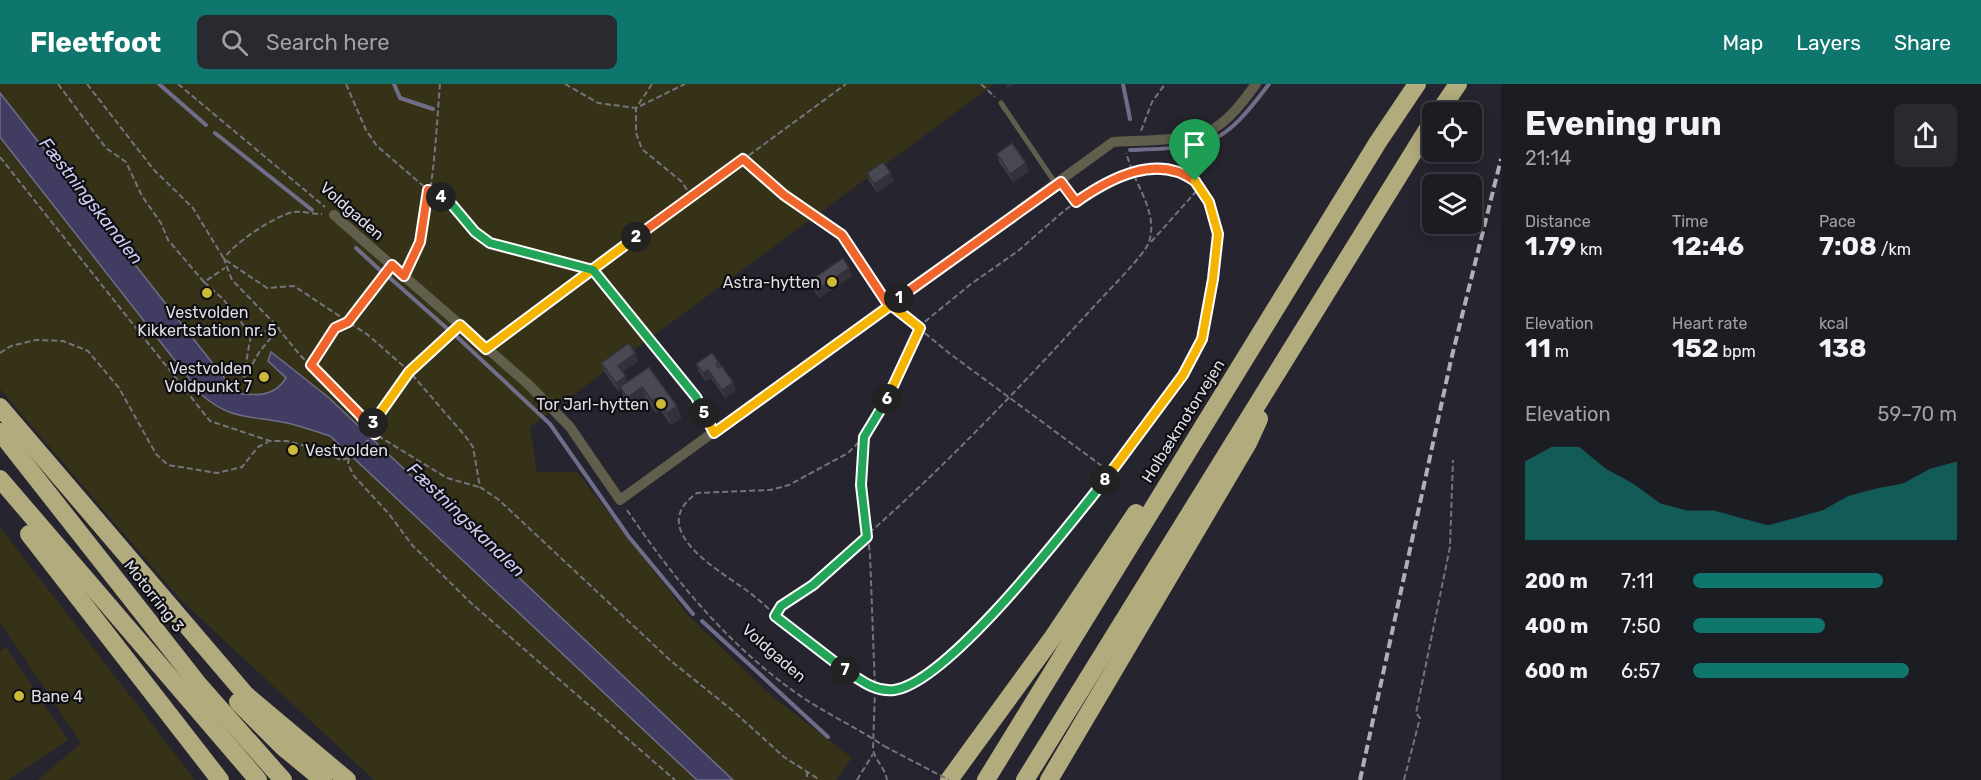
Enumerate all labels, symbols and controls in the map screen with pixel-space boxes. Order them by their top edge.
search box [197,15,617,69]
text: Fleetfoot [30,26,161,59]
icon: search [218,26,251,59]
text: Search here [266,29,389,56]
text: Map [1722,30,1763,55]
text: Layers [1796,30,1861,55]
text: Share [1894,30,1951,55]
map controls [1422,102,1482,234]
button: locate [1422,102,1482,162]
text: Evening run [1525,104,1722,143]
button: share [1894,104,1957,167]
pin [1169,119,1220,181]
icon: arrive [1178,128,1211,161]
water label: Fæstningskanalen [34,133,148,269]
text: 21:14 [1525,146,1571,170]
button: layers [1422,174,1482,234]
street label: Voldgaden [316,178,388,244]
pin: 4 [426,182,456,212]
text: 4 [436,187,446,206]
text: Distance [1525,212,1591,231]
text: Time [1672,212,1708,231]
text: Pace [1819,212,1856,231]
pin: 2 [621,222,651,252]
text: 2 [631,227,641,246]
text: 1.79 [1525,231,1576,262]
text: 12:46 [1672,231,1744,262]
text: 7:08 [1819,231,1877,262]
text: km [1576,240,1602,259]
text: /km [1877,240,1911,259]
place label: Astra-hytten [723,273,820,292]
marker: Astra-hytten [825,275,839,289]
pin: 1 [884,283,914,313]
marker: Vestvolden Kikkertstation nr. 5 [200,286,214,300]
text: 1 [895,288,903,307]
place label: Vestvolden Kikkertstation nr. 5 [137,303,277,340]
text: Elevation [1525,314,1594,333]
text: Heart rate [1672,314,1747,333]
text: kcal [1819,314,1848,333]
text: 11 [1525,333,1551,364]
text: 152 [1672,333,1719,364]
text: 138 [1819,333,1867,364]
text: m [1551,342,1569,361]
text: bpm [1719,342,1756,361]
street label: Holbækmotorvejen [1137,356,1229,486]
place label: Vestvolden Voldpunkt 7 [164,359,252,396]
marker: Vestvolden Voldpunkt 7 [257,370,271,384]
pin: 6 [872,384,902,414]
text: 6 [882,389,892,408]
place label: Tor Jarl-hytten [536,395,649,414]
marker: Tor Jarl-hytten [654,397,668,411]
pin: 5 [689,398,719,428]
text: Elevation [1525,402,1611,426]
text: 59–70 m [1878,402,1957,426]
text: 5 [699,403,709,422]
pin: 3 [358,408,388,438]
text: 3 [368,413,378,432]
place label: Vestvolden [305,441,388,460]
marker: Vestvolden [286,443,300,457]
water label: Fæstningskanalen [402,458,530,582]
pin: 8 [1090,465,1120,495]
text: 8 [1100,470,1110,489]
street label: Motorring 3 [120,556,188,636]
text: 200 m [1525,569,1588,593]
text: 7:11 [1621,569,1654,593]
text: 400 m [1525,614,1588,638]
text: 7:50 [1621,614,1661,638]
street label: Voldgaden [738,620,810,686]
pin: 7 [830,655,860,685]
text: 600 m [1525,659,1588,683]
text: 6:57 [1621,659,1660,683]
text: 7 [840,660,850,679]
place label: Bane 4 [31,687,83,706]
marker: Bane 4 [12,689,26,703]

